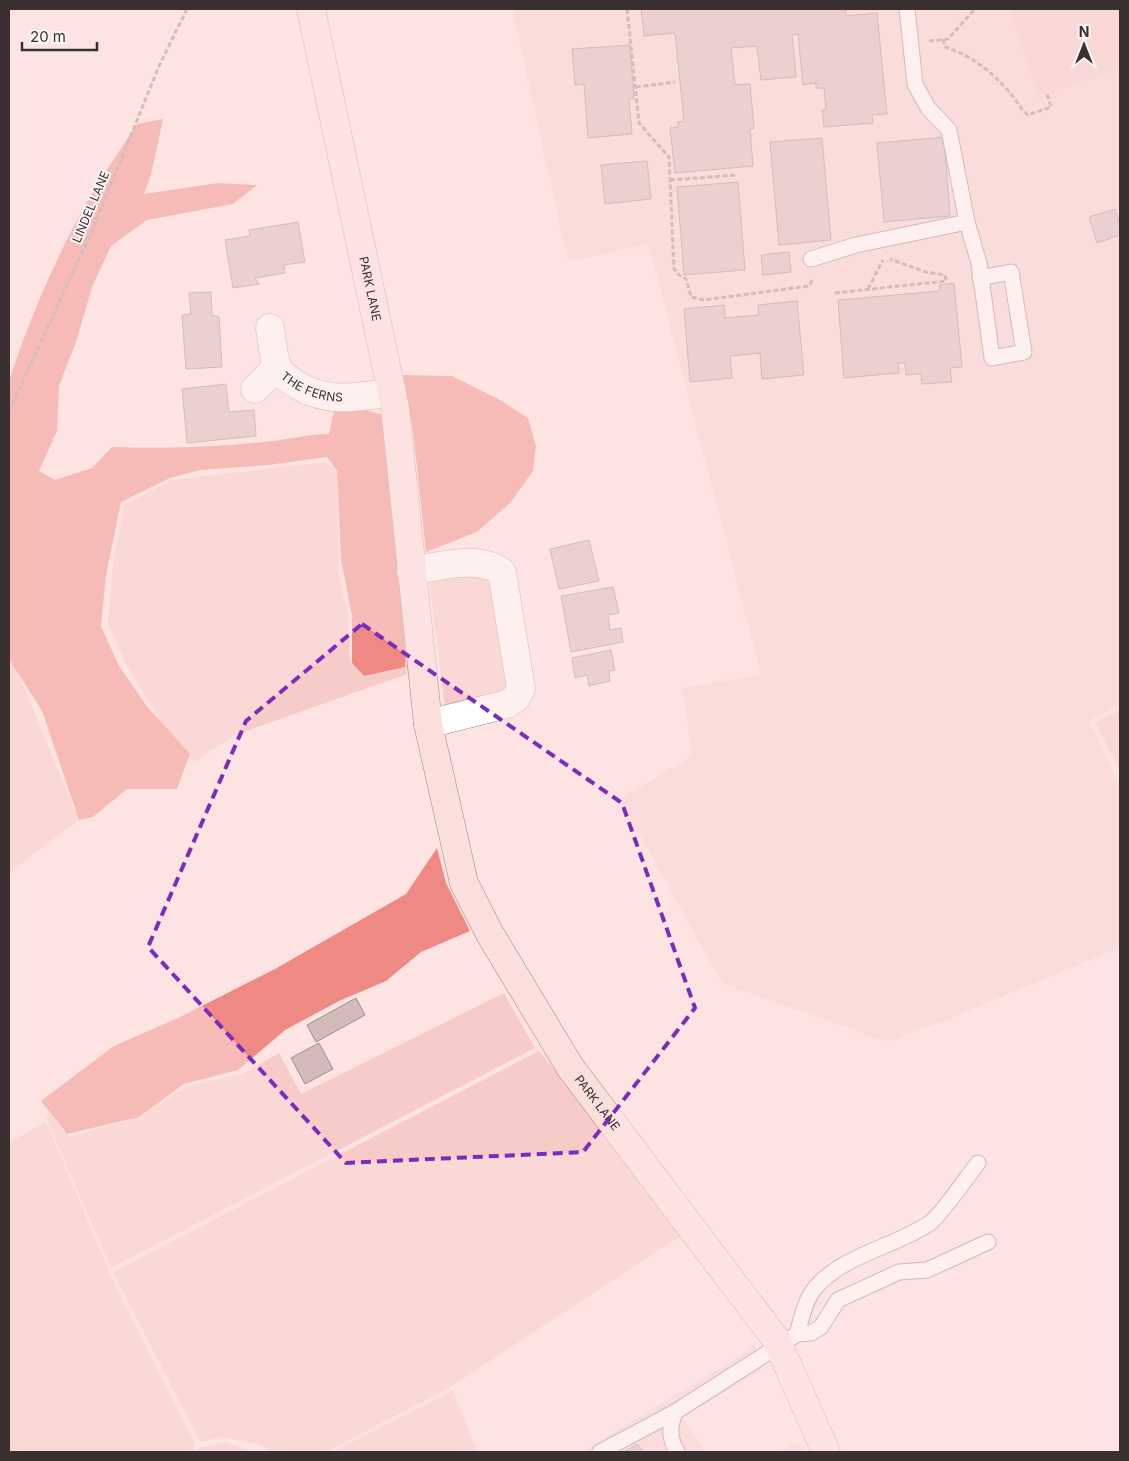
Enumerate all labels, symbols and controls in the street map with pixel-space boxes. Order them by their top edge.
scale bar [22,20,98,52]
north arrow [1059,20,1109,70]
text: N [1079,23,1089,40]
text: 20 m [30,27,66,46]
street label: LINDEL LANE [69,169,112,245]
street label: PARK LANE [356,255,385,322]
street label: THE FERNS [278,368,344,405]
street label: PARK LANE [572,1072,623,1133]

